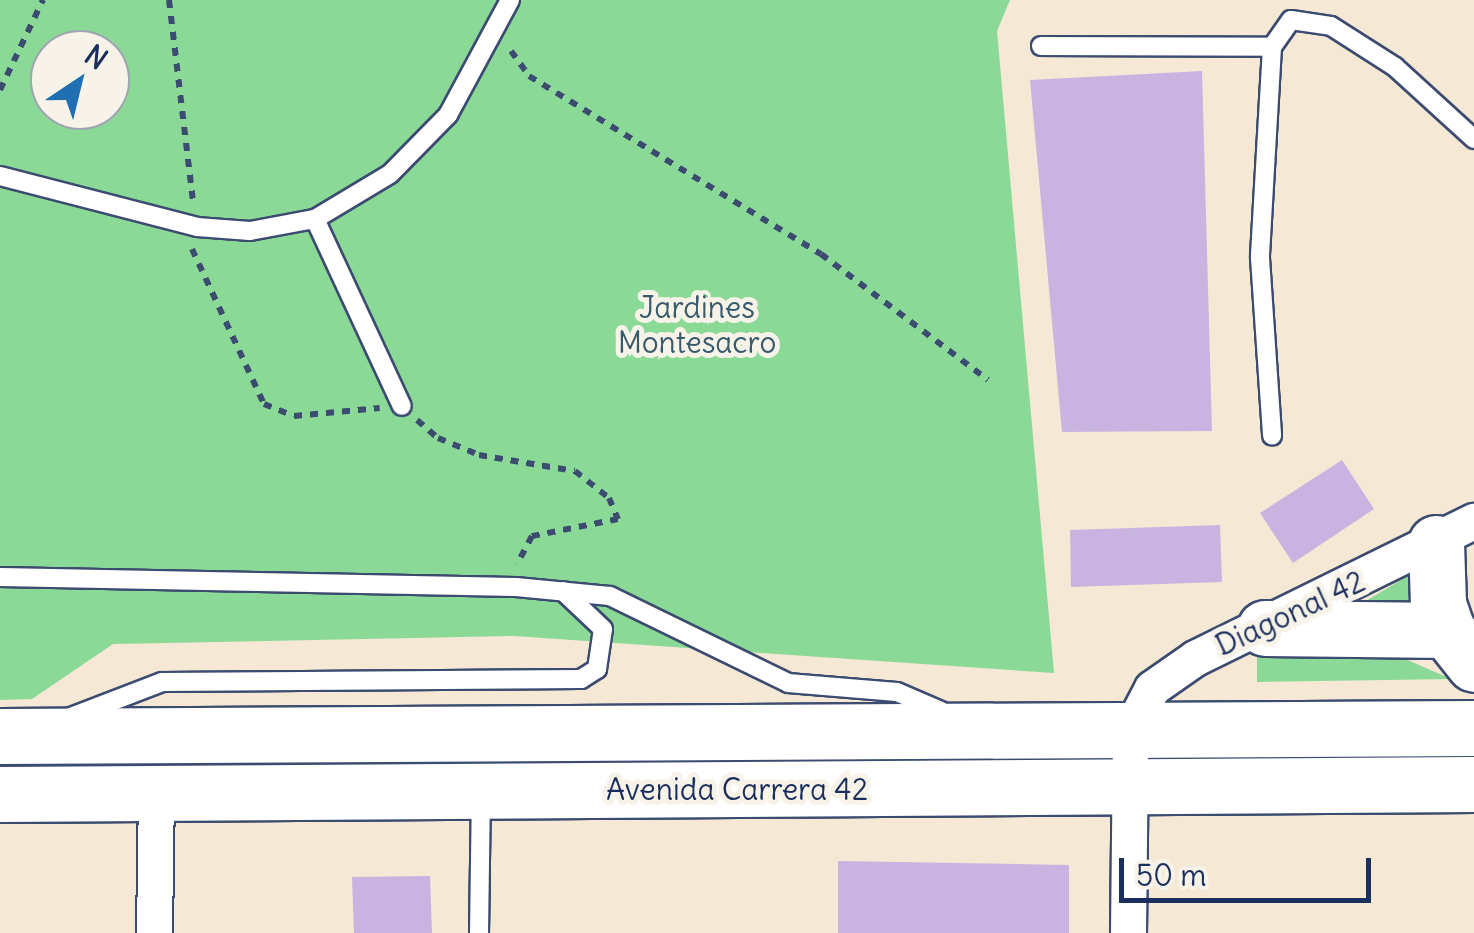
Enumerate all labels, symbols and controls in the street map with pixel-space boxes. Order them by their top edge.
north arrow [30,30,130,130]
text: N [78,37,114,77]
park label: Jardines Montesacro [618,289,776,360]
street label: Diagonal 42 [1210,563,1370,663]
street label: Avenida Carrera 42 [606,771,868,807]
scale bar [1124,838,1376,900]
text: 50 m [1136,856,1206,894]

